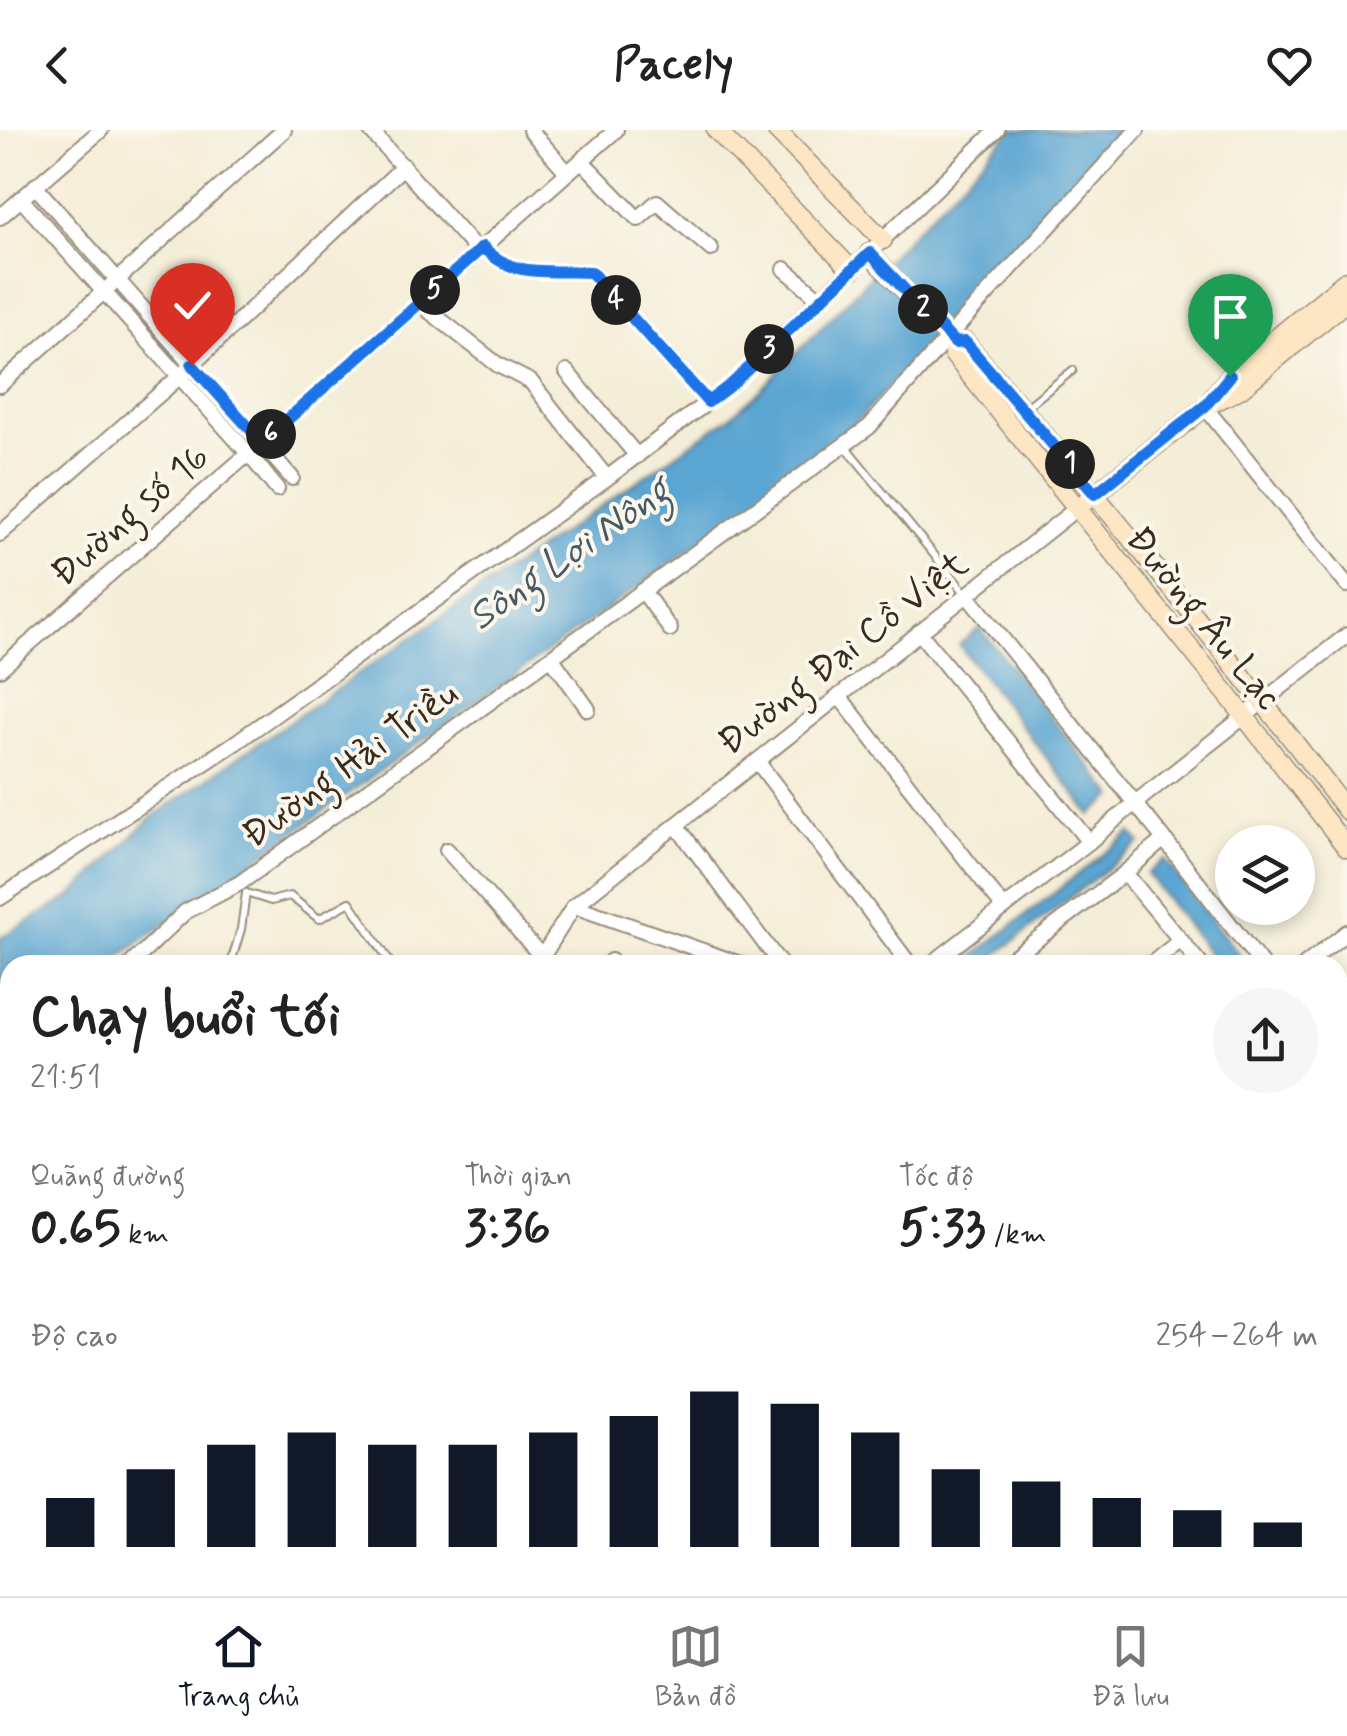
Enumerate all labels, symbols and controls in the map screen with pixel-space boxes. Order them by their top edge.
text: Pacely [614,36,733,95]
icon: back [30,38,85,93]
icon: heart [1262,38,1317,93]
pin [150,263,235,366]
pin: 5 [410,265,460,315]
text: 5 [427,271,443,308]
pin [1188,274,1273,377]
pin: 4 [591,275,641,325]
icon: check [165,278,220,333]
text: 4 [608,281,624,318]
pin: 2 [898,284,948,334]
icon: arrive [1203,289,1258,344]
text: 2 [916,290,930,327]
pin: 3 [744,324,794,374]
text: 3 [763,330,775,367]
pin: 6 [246,409,296,459]
text: 6 [264,415,278,452]
street label: Đường số 16 [41,433,223,601]
pin: 1 [1045,439,1095,489]
text: 1 [1064,445,1076,482]
water label: Sông Lợi Nông [458,463,687,647]
street label: Đường Âu Lạc [1111,517,1292,723]
street label: Đường Đại Cồ Việt [708,541,981,770]
street label: Đường Hải Triều [233,670,471,863]
map controls [1215,825,1315,925]
button: layers [1215,825,1315,925]
text: Chạy buổi tối [30,983,340,1055]
button: share [1213,988,1318,1093]
text: 21:51 [30,1057,101,1099]
text: Quãng đường [30,1159,185,1196]
text: Thời gian [464,1159,572,1196]
text: Tốc độ [899,1159,974,1196]
text: 0.65 [30,1196,121,1262]
text: 3:36 [464,1196,551,1262]
text: 5:33 [899,1196,986,1262]
text: km [121,1217,169,1254]
text: /km [986,1217,1046,1254]
text: Độ cao [30,1315,118,1357]
text: 254–264 m [1155,1315,1318,1357]
tab: Trang chủ [178,1619,299,1716]
tab: Bản đồ [655,1619,736,1716]
tab: Đã lưu [1092,1619,1169,1716]

